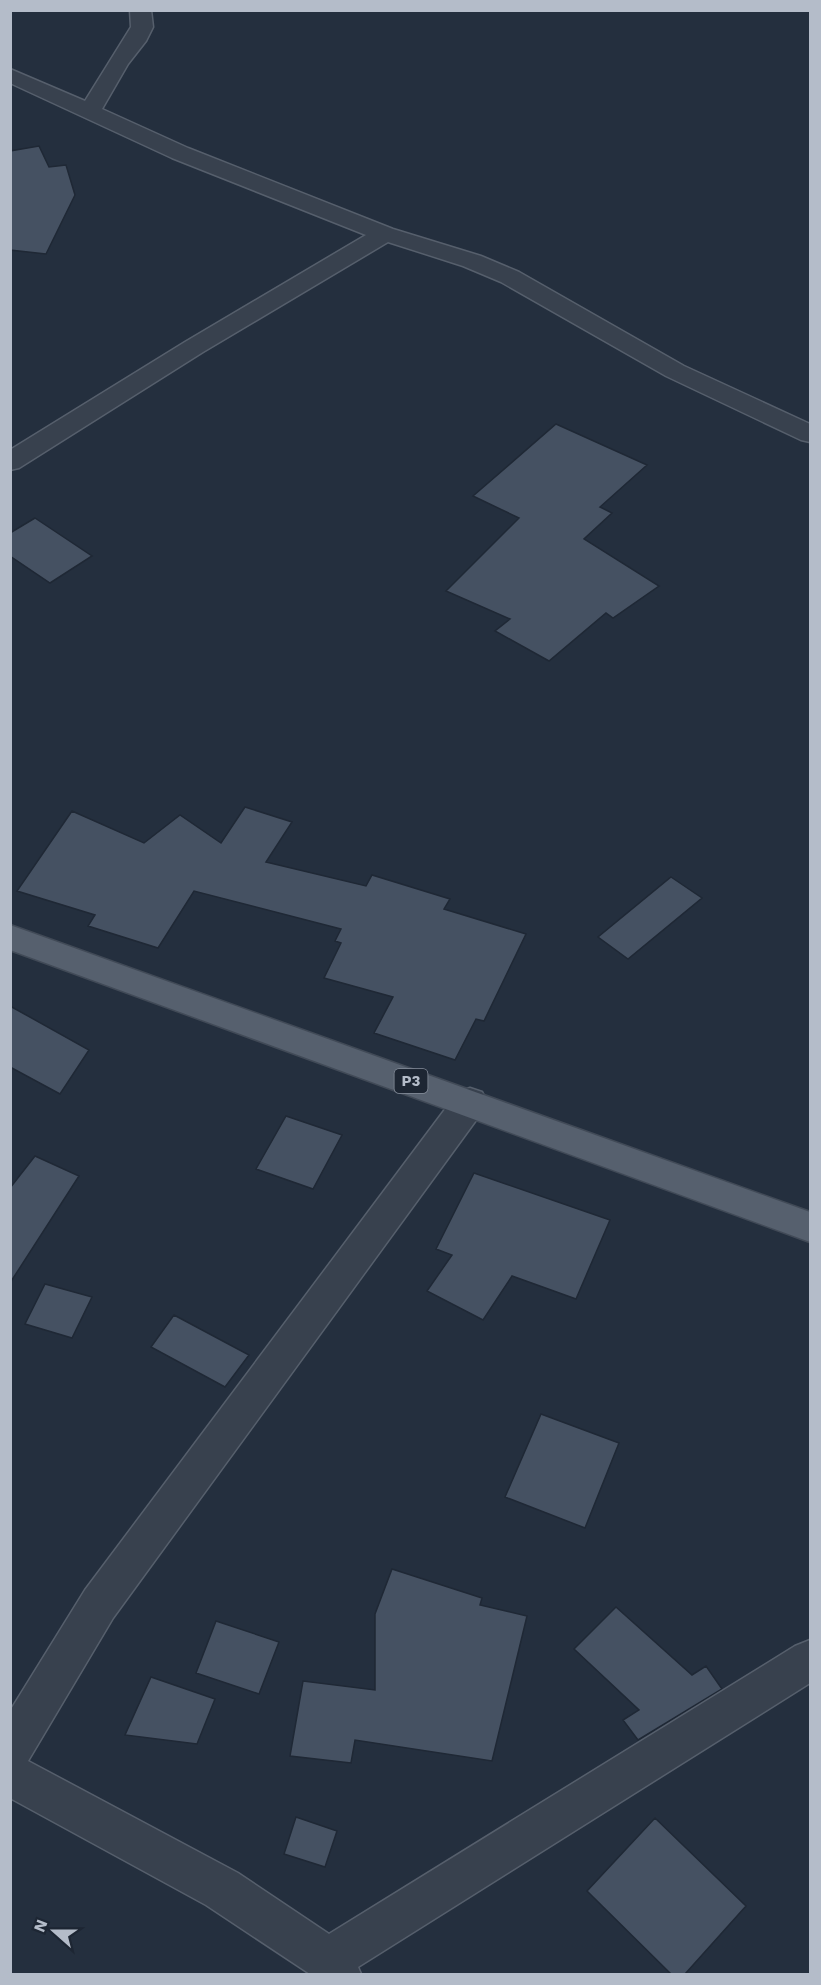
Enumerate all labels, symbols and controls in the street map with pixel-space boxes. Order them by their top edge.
road number: P3 [394,1069,428,1093]
north arrow [24,1901,84,1961]
text: N [29,1917,51,1935]

